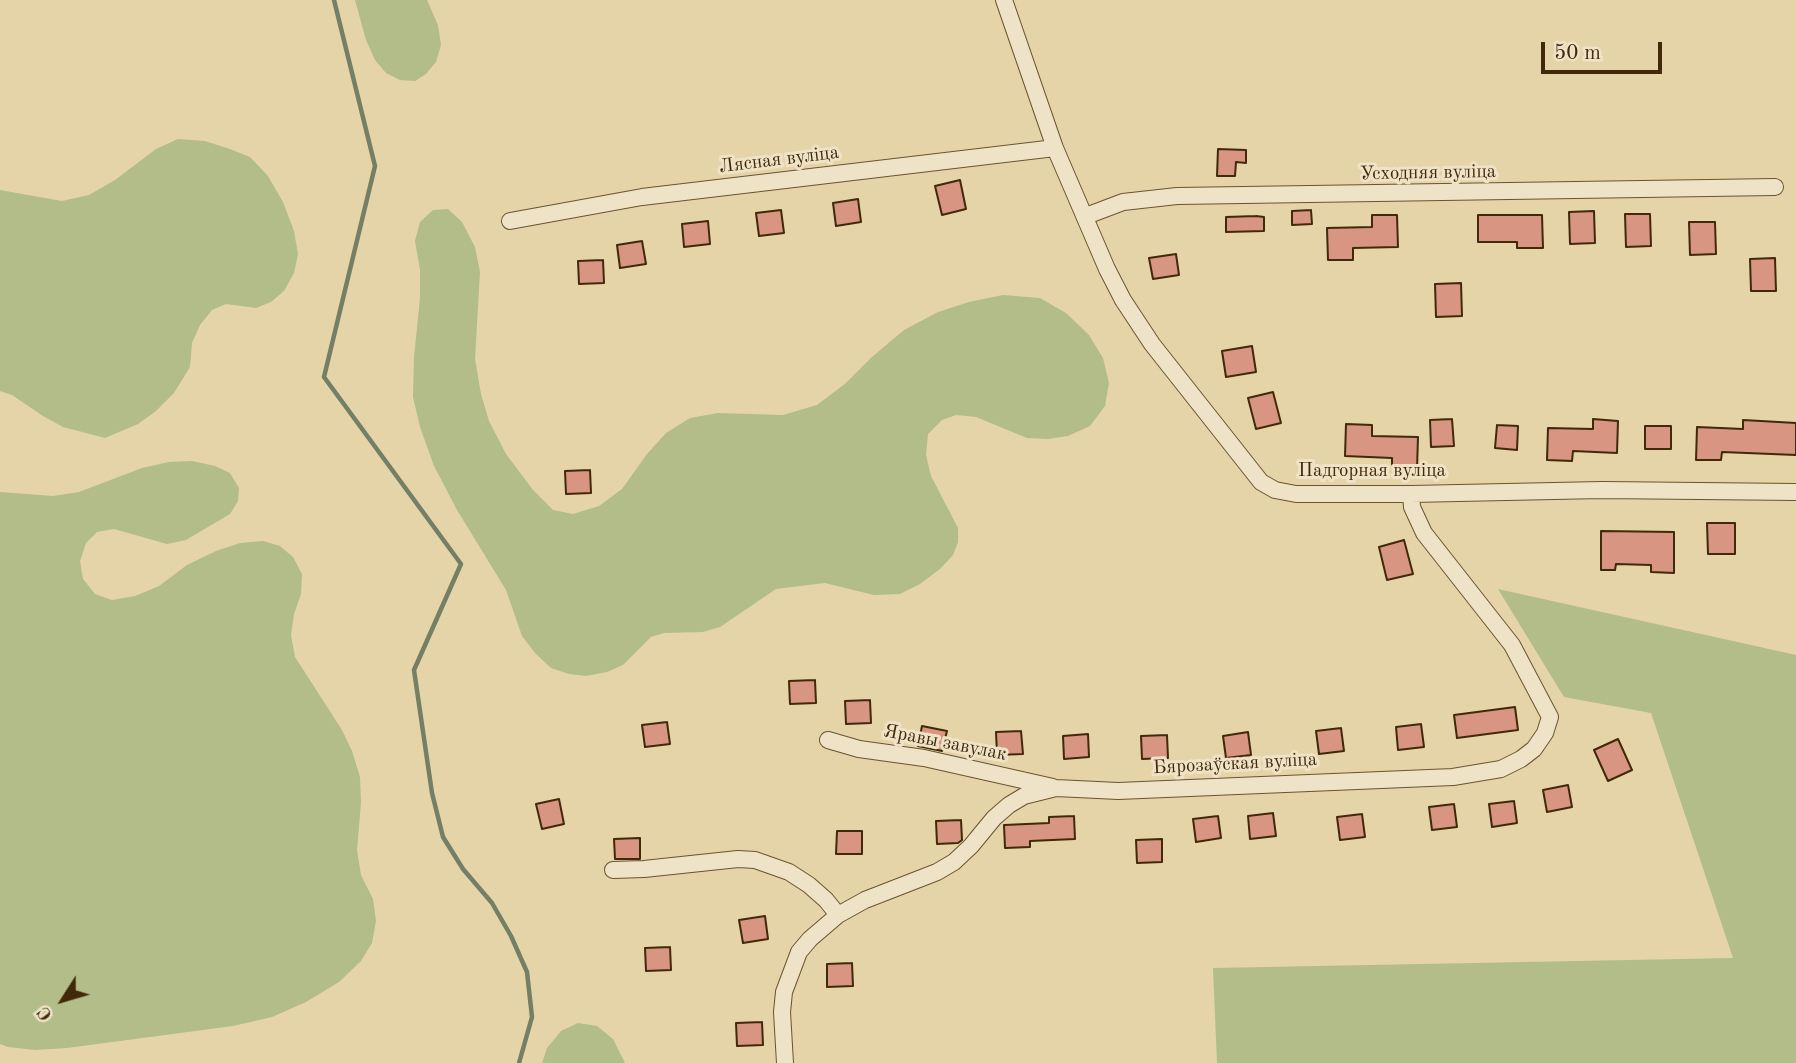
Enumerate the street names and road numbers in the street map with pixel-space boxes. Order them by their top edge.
street label: Лясная вуліца [718,141,840,179]
street label: Усходняя вуліца [1360,160,1496,186]
street label: Падгорная вуліца [1298,460,1446,482]
street label: Яравы завулак [882,720,1008,766]
street label: Бярозаўская вуліца [1152,748,1318,780]

